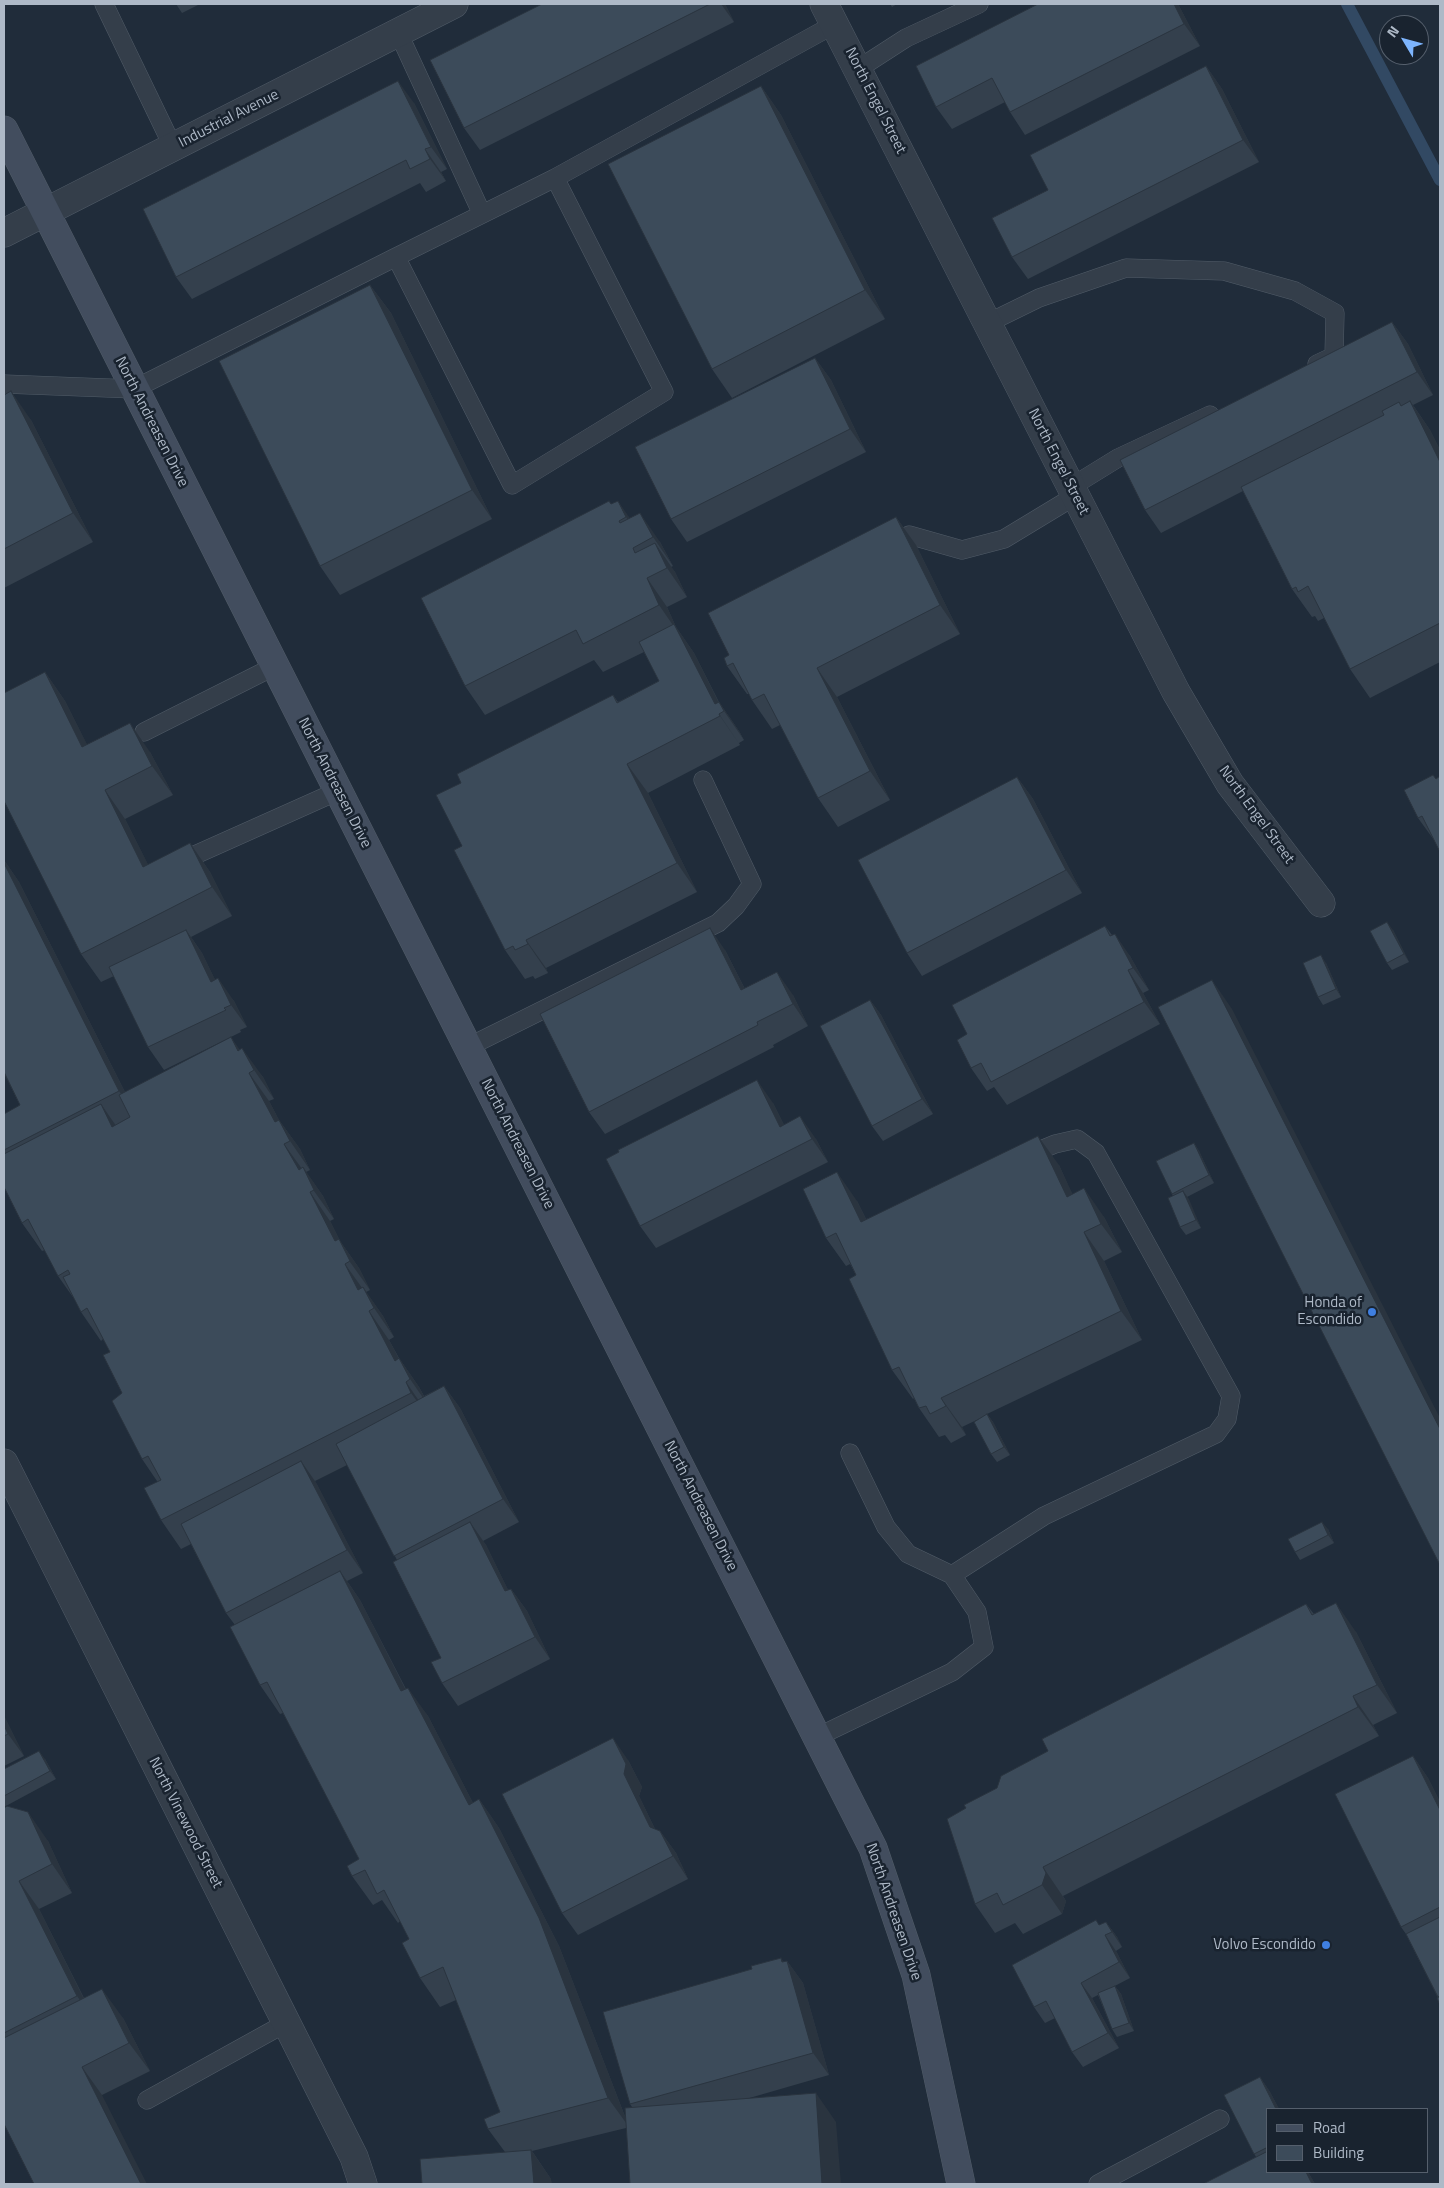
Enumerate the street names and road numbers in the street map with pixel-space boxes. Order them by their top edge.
street label: North Engel Street [840,45,910,157]
street label: Industrial Avenue [176,86,282,152]
street label: North Andreasen Drive [110,354,192,490]
street label: North Engel Street [1023,406,1093,518]
street label: North Andreasen Drive [293,715,375,851]
street label: North Engel Street [1214,762,1298,868]
street label: North Andreasen Drive [476,1076,558,1212]
street label: North Andreasen Drive [659,1438,741,1574]
street label: North Vinewood Street [144,1755,226,1891]
street label: North Andreasen Drive [861,1841,925,1983]

